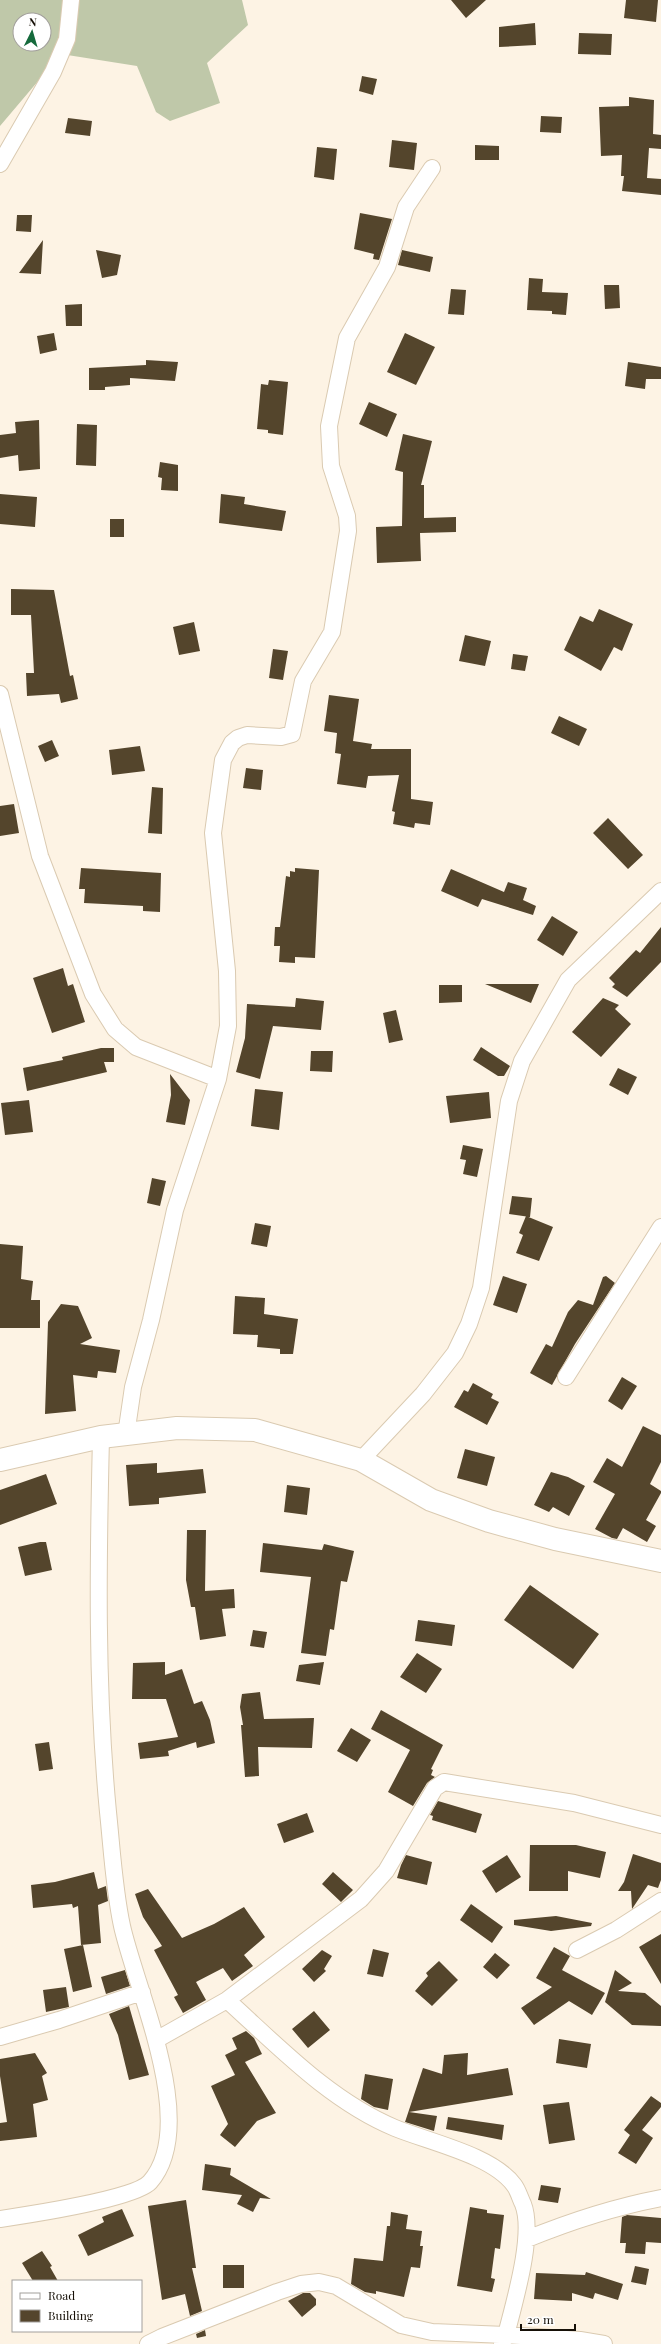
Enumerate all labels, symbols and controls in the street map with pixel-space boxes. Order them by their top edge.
north arrow [12,12,52,52]
text: N [28,14,38,29]
legend [12,2280,142,2332]
text: Road [48,2287,75,2303]
scale bar [521,2306,575,2332]
text: Building [48,2307,94,2323]
text: 20 m [527,2311,554,2327]

